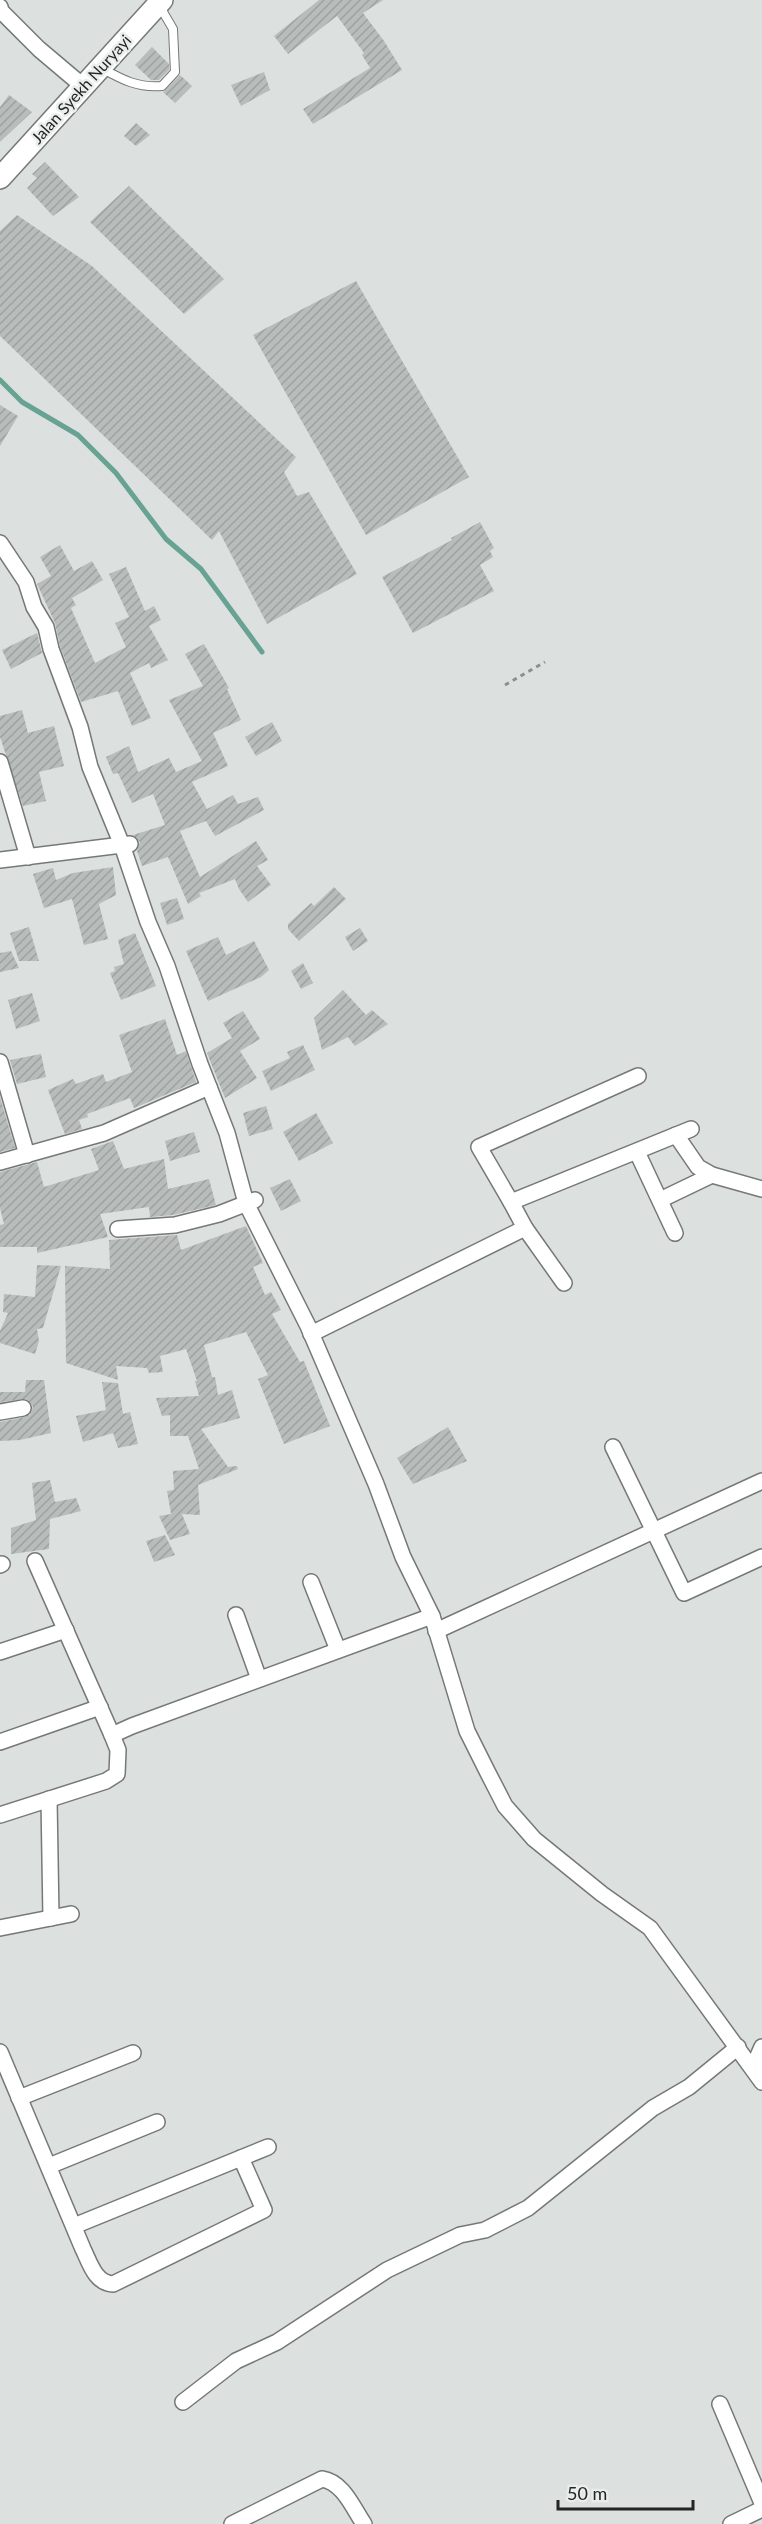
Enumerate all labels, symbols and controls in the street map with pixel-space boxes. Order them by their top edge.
street label: Jalan Syekh Nuryayi [27,30,134,147]
scale bar [558,2473,693,2511]
text: 50 m [567,2482,607,2504]

